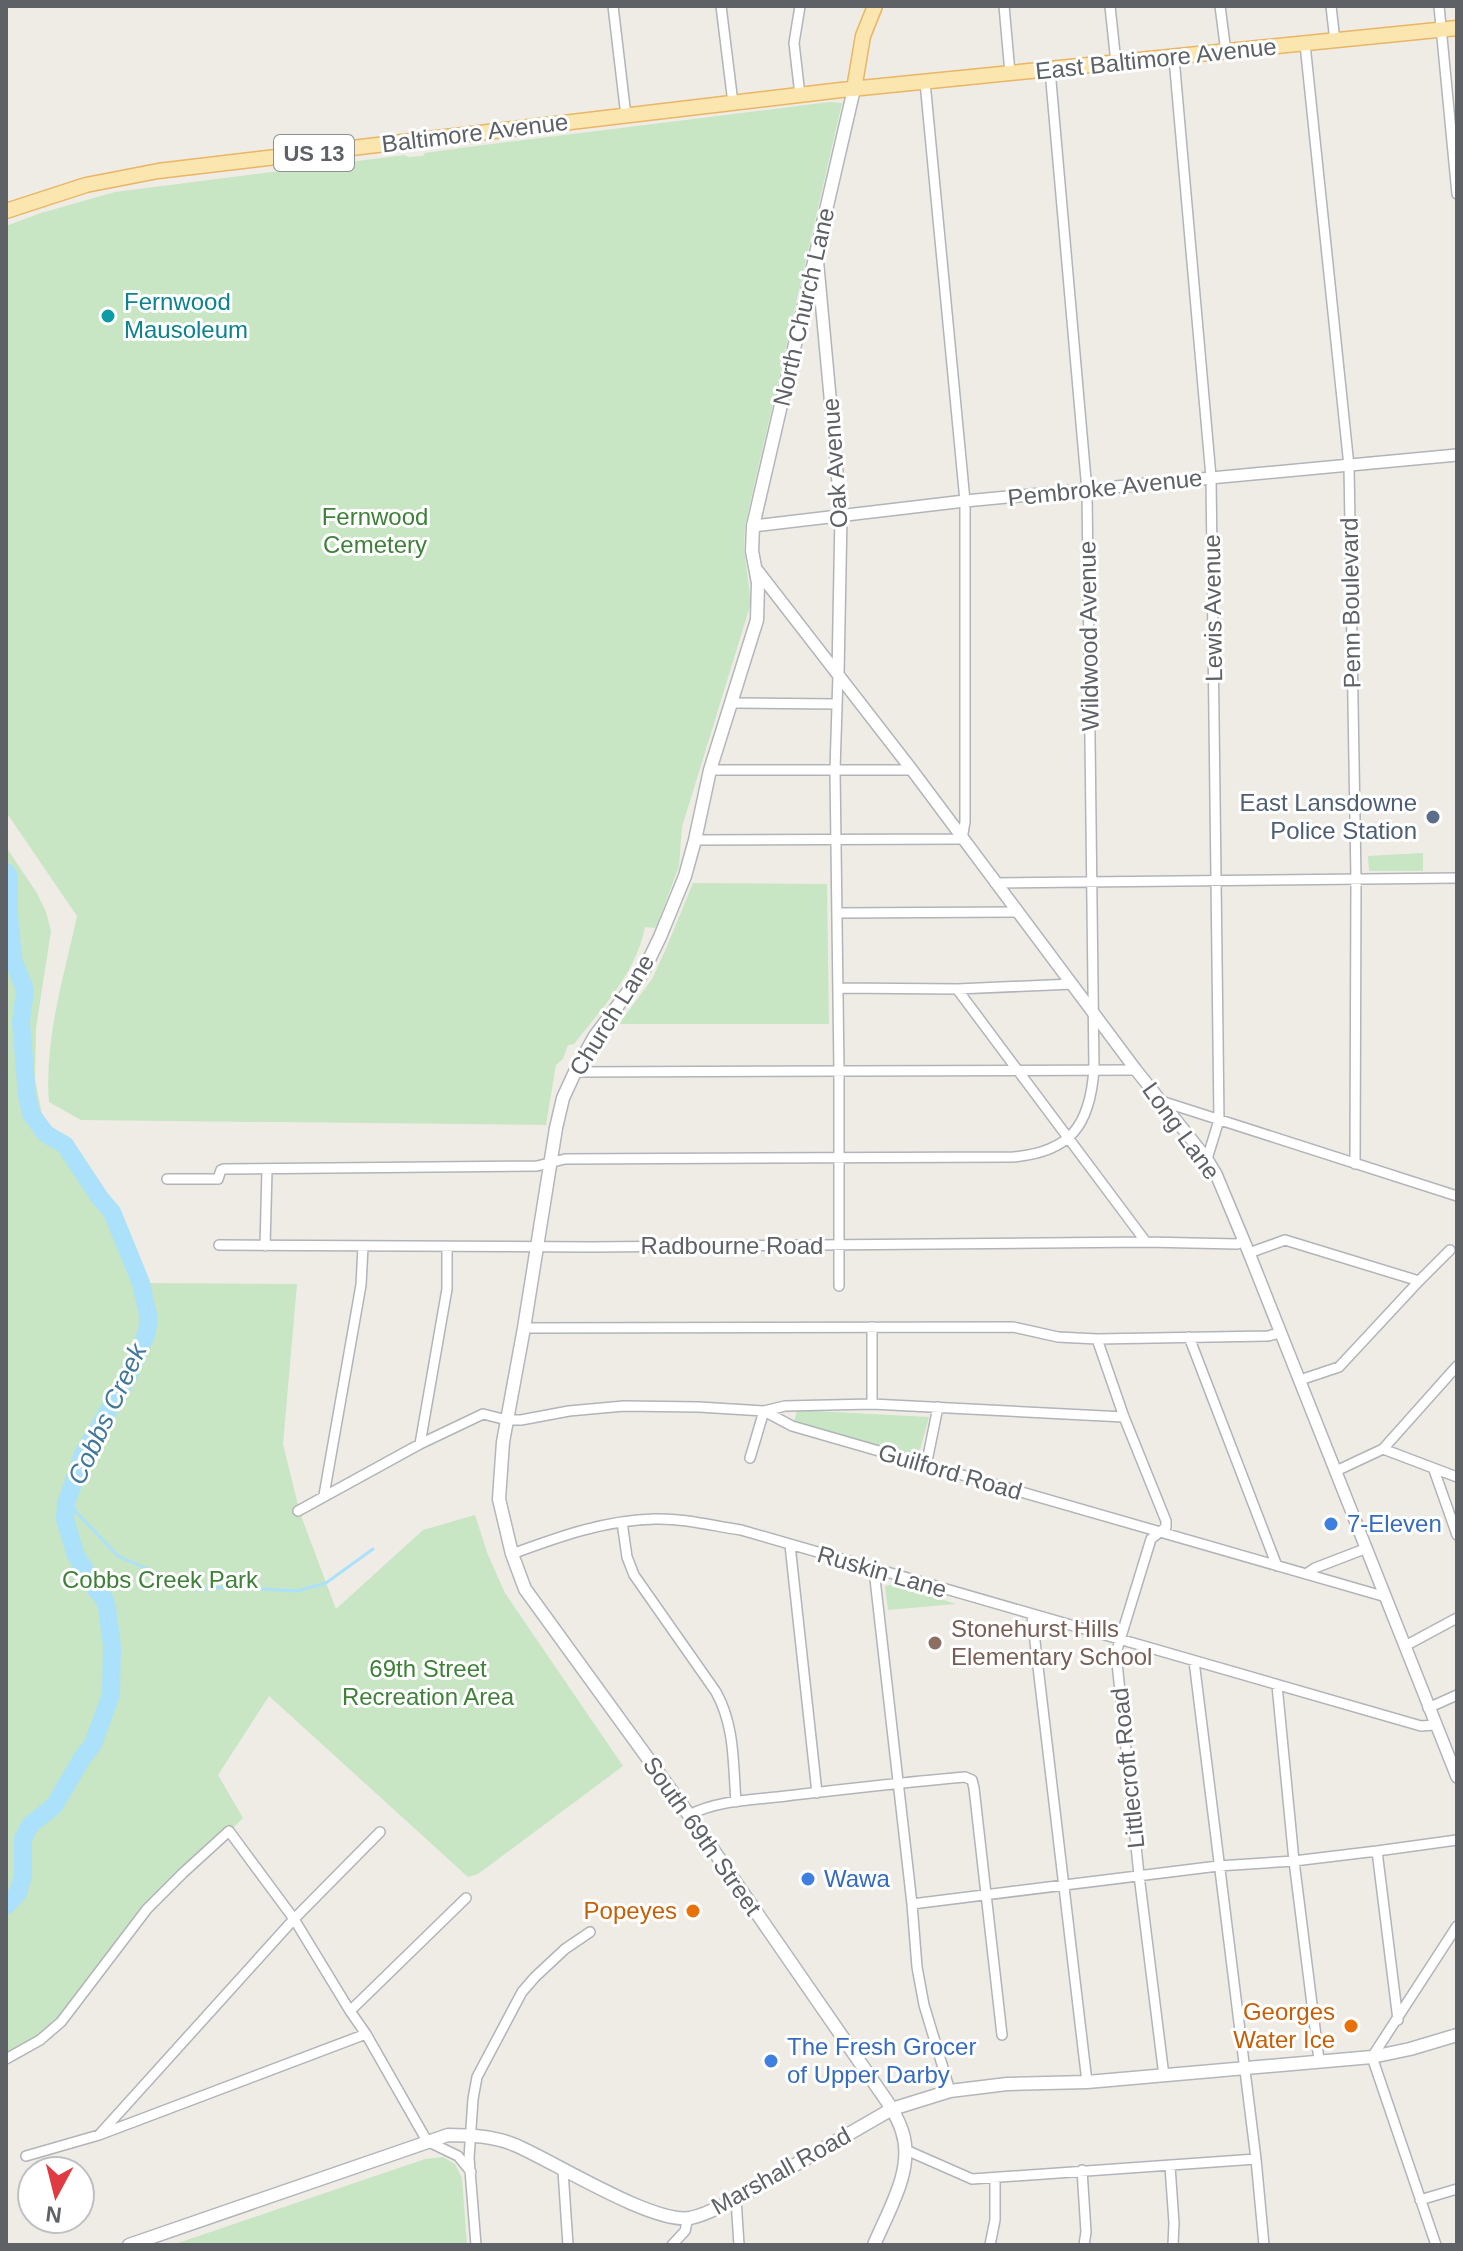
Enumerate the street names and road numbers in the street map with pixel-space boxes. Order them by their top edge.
street label: East Baltimore Avenue [1034,32,1278,85]
street label: Baltimore Avenue [380,108,570,157]
road number: US 13 [274,135,354,171]
street label: North Church Lane [768,205,839,409]
street label: Oak Avenue [816,397,853,529]
street label: Pembroke Avenue [1006,464,1204,511]
street label: Penn Boulevard [1336,517,1365,689]
street label: Lewis Avenue [1198,534,1227,682]
street label: Wildwood Avenue [1073,541,1104,731]
street label: Church Lane [564,949,659,1080]
street label: Long Lane [1137,1077,1226,1185]
street label: Radbourne Road [641,1232,823,1259]
street label: Guilford Road [875,1438,1025,1505]
street label: Ruskin Lane [814,1540,950,1603]
street label: Littlecroft Road [1106,1686,1149,1850]
street label: South 69th Street [638,1751,767,1920]
street label: Marshall Road [707,2121,855,2220]

